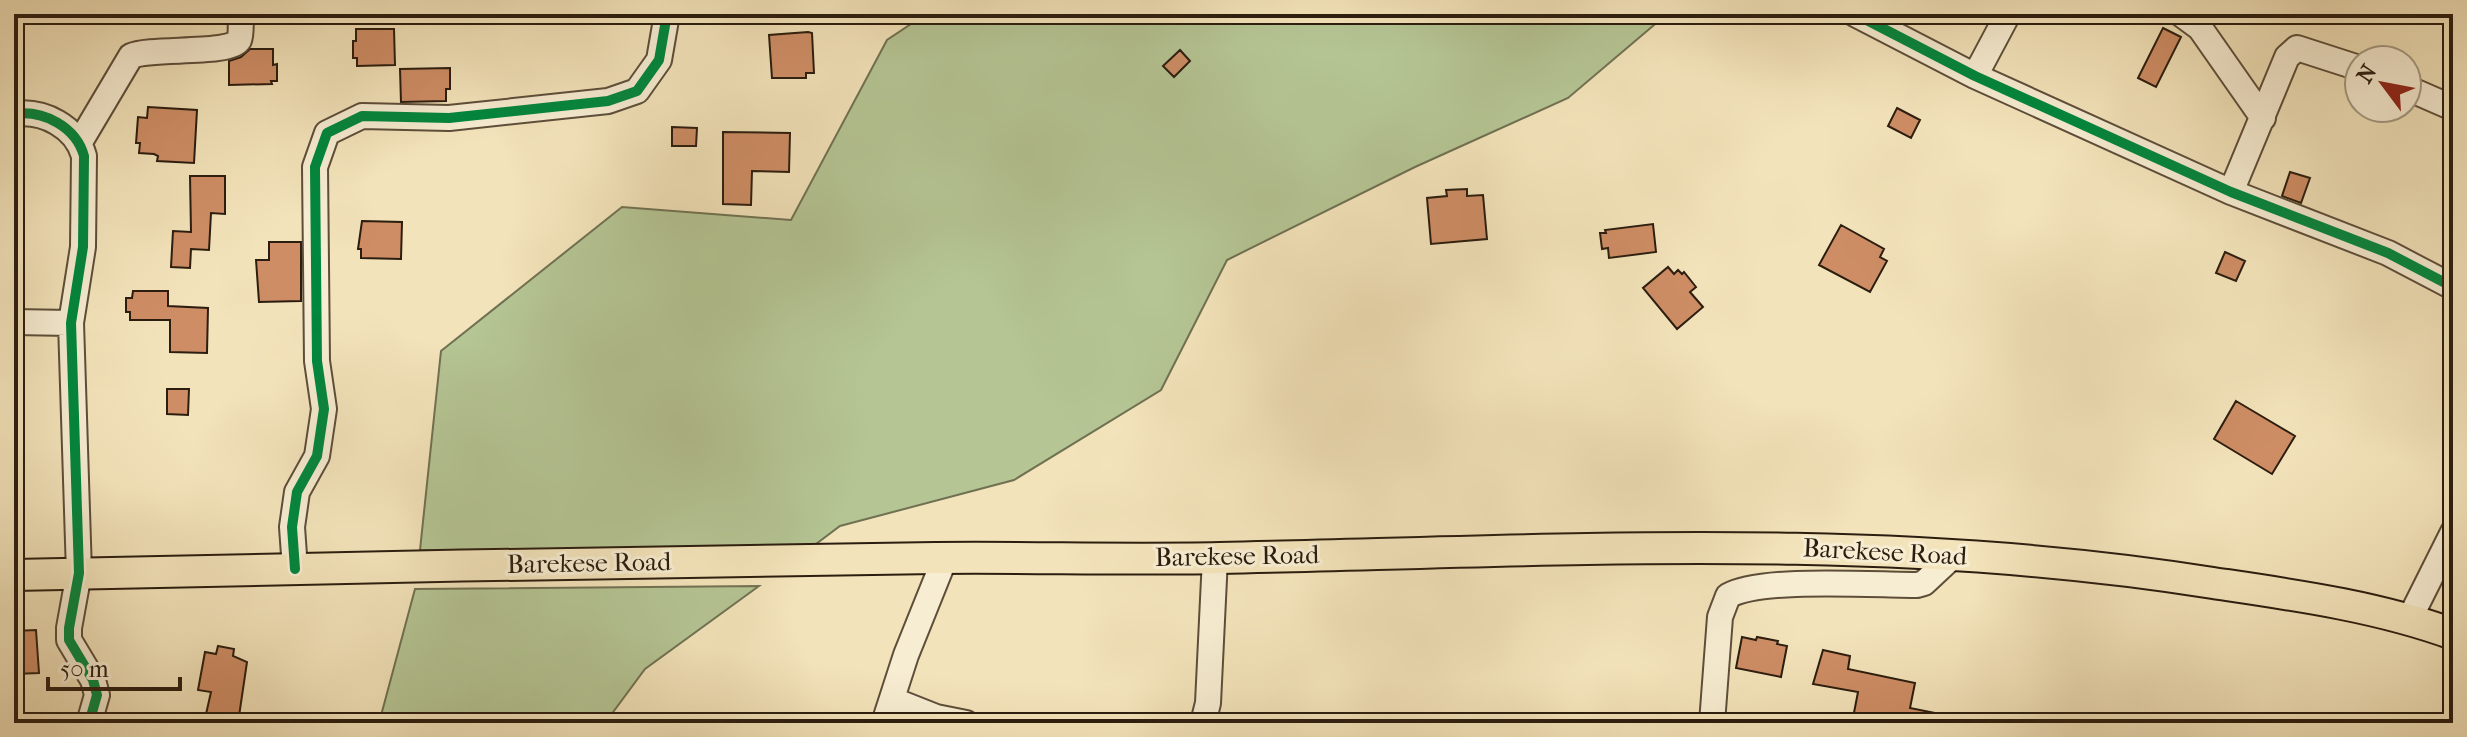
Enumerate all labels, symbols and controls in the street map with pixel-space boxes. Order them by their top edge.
north arrow [2343,44,2423,124]
text: N [2351,60,2382,88]
street label: Barekese Road [1802,532,1969,572]
street label: Barekese Road [1155,539,1320,573]
street label: Barekese Road [507,546,672,580]
scale bar [48,641,180,691]
text: 50 m [60,655,109,683]

